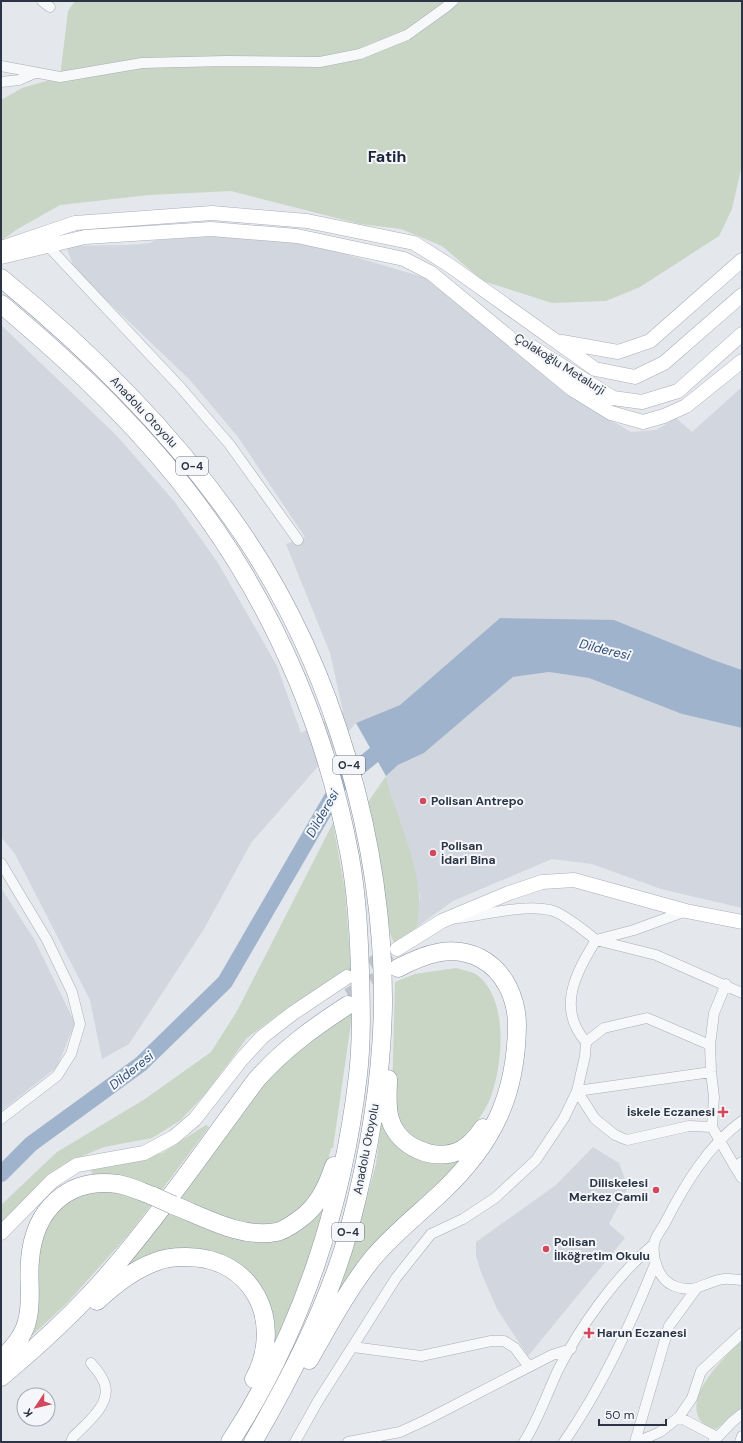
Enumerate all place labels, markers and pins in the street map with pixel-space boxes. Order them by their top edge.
place label: Polisan Antrepo [431,793,524,809]
marker: Polisan Antrepo [418,796,428,806]
place label: Polisan İdari Bina [441,838,496,868]
marker: Polisan İdari Bina [428,848,438,858]
place label: İskele Eczanesi [627,1104,715,1120]
marker: İskele Eczanesi [718,1107,728,1117]
place label: Diliskelesi Merkez Camii [569,1175,648,1205]
marker: Diliskelesi Merkez Camii [651,1185,661,1195]
place label: Polisan İlköğretim Okulu [554,1234,650,1264]
marker: Polisan İlköğretim Okulu [541,1244,551,1254]
place label: Harun Eczanesi [597,1325,687,1341]
marker: Harun Eczanesi [584,1328,594,1338]

